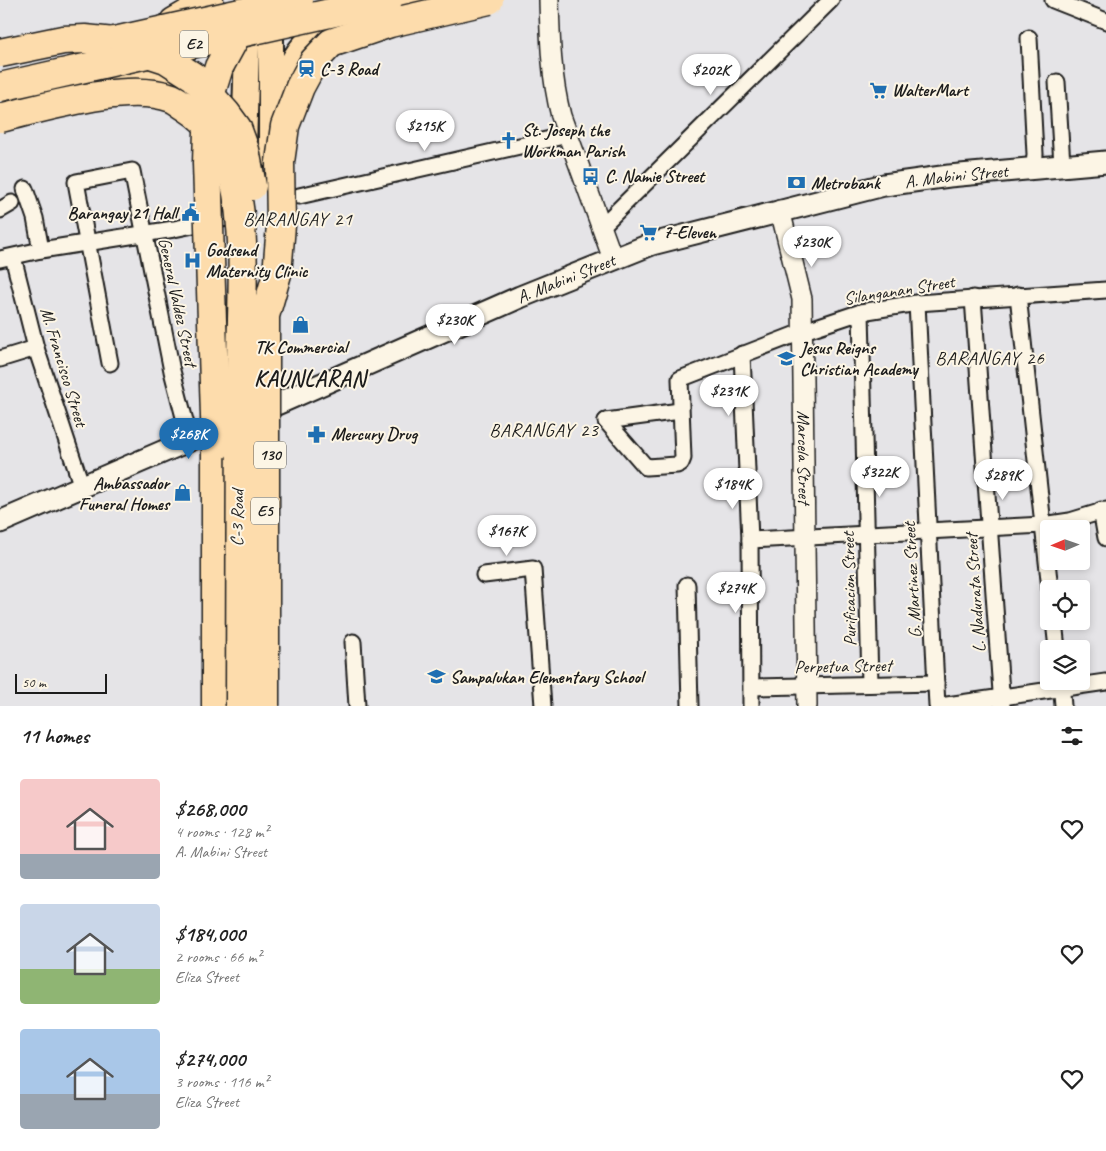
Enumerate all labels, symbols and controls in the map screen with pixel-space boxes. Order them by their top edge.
road number: E2 [180,31,208,58]
pin: $202K [676,54,746,96]
place label: C-3 Road [320,58,380,80]
station icon: C-3 Road [296,59,316,79]
text: $202K [693,60,729,80]
place label: WalterMart [892,79,970,101]
supermarket icon: WalterMart [868,80,888,100]
pin: $215K [390,110,460,152]
text: $215K [407,116,443,136]
place label: St. Joseph the Workman Parish [522,119,626,162]
church icon: St. Joseph the Workman Parish [498,130,518,150]
street label: A. Mabini Street [903,160,1011,193]
place label: C. Namie Street [605,165,706,187]
bus stop icon: C. Namie Street [581,166,601,186]
place label: Metrobank [811,172,882,194]
bank icon: Metrobank [787,173,807,193]
place label: Barangay 21 Hall [68,202,181,224]
public building icon: Barangay 21 Hall [181,203,201,223]
district label: BARANGAY 21 [243,207,353,231]
place label: 7-Eleven [663,221,718,243]
supermarket icon: 7-Eleven [639,222,659,242]
pin: $230K [777,226,847,268]
text: $230K [794,232,830,252]
street label: General Valdez Street [154,236,203,371]
place label: Godsend Maternity Clinic [206,239,309,282]
street label: A. Mabini Street [514,248,620,308]
hospital icon: Godsend Maternity Clinic [182,250,202,270]
street label: Silanganan Street [842,270,958,310]
pin: $230K [420,304,490,346]
street label: M. Francisco Street [35,305,93,431]
text: $230K [437,310,473,330]
shop icon: TK Commercial [291,314,311,334]
place label: TK Commercial [255,336,351,358]
place label: Jesus Reigns Christian Academy [798,337,919,380]
district label: BARANGAY 26 [935,346,1045,370]
school or university icon: Jesus Reigns Christian Academy [776,348,796,368]
district label: KAUNLARAN [254,365,368,393]
pin: $231K [694,374,764,417]
text: $231K [711,381,747,401]
street label: Marcela Street [792,410,816,507]
pin: $268K [154,418,224,460]
district label: BARANGAY 23 [489,418,599,442]
place label: Mercury Drug [331,423,418,445]
text: $268K [170,424,208,444]
pharmacy icon: Mercury Drug [307,424,327,444]
road number: 130 [254,442,286,468]
pin: $322K [845,456,915,498]
pin: $289K [968,458,1038,501]
text: $322K [862,462,898,482]
text: $289K [985,465,1021,485]
pin: $184K [698,468,768,510]
place label: Ambassador Funeral Homes [79,472,172,515]
text: $184K [715,474,751,494]
shop icon: Ambassador Funeral Homes [173,483,193,503]
street label: C-3 Road [226,486,249,547]
road number: E5 [251,498,279,524]
pin: $167K [472,514,542,557]
street label: G. Martinez Street [898,519,926,639]
north arrow [1040,520,1090,570]
map controls [1040,520,1090,690]
text: $167K [488,521,526,541]
street label: Purificacion Street [837,530,861,646]
street label: L. Nadurata Street [960,530,990,653]
pin: $274K [701,572,771,614]
text: $274K [718,578,754,598]
button: locate [1040,580,1090,630]
button: layers [1040,640,1090,690]
street label: Perpetua Street [794,654,895,678]
place label: Sampalukan Elementary School [450,666,647,688]
school or university icon: Sampalukan Elementary School [426,667,446,687]
scale bar [15,671,108,694]
text: 50 m [22,674,46,691]
icon: filters [1058,722,1086,750]
text: 11 homes [20,723,89,749]
text: $268,000 [175,796,246,822]
icon: home [60,799,120,859]
icon: heart [1058,815,1086,843]
text: 4 rooms · 128 m² [175,822,269,842]
text: A. Mabini Street [175,842,267,862]
text: $184,000 [175,921,245,947]
icon: home [60,924,120,984]
icon: heart [1058,940,1086,968]
text: 2 rooms · 66 m² [175,947,261,967]
text: Eliza Street [175,967,239,987]
text: $274,000 [175,1046,245,1072]
icon: home [60,1049,120,1109]
icon: heart [1058,1065,1086,1093]
text: 3 rooms · 116 m² [175,1072,269,1092]
text: Eliza Street [175,1092,239,1112]

